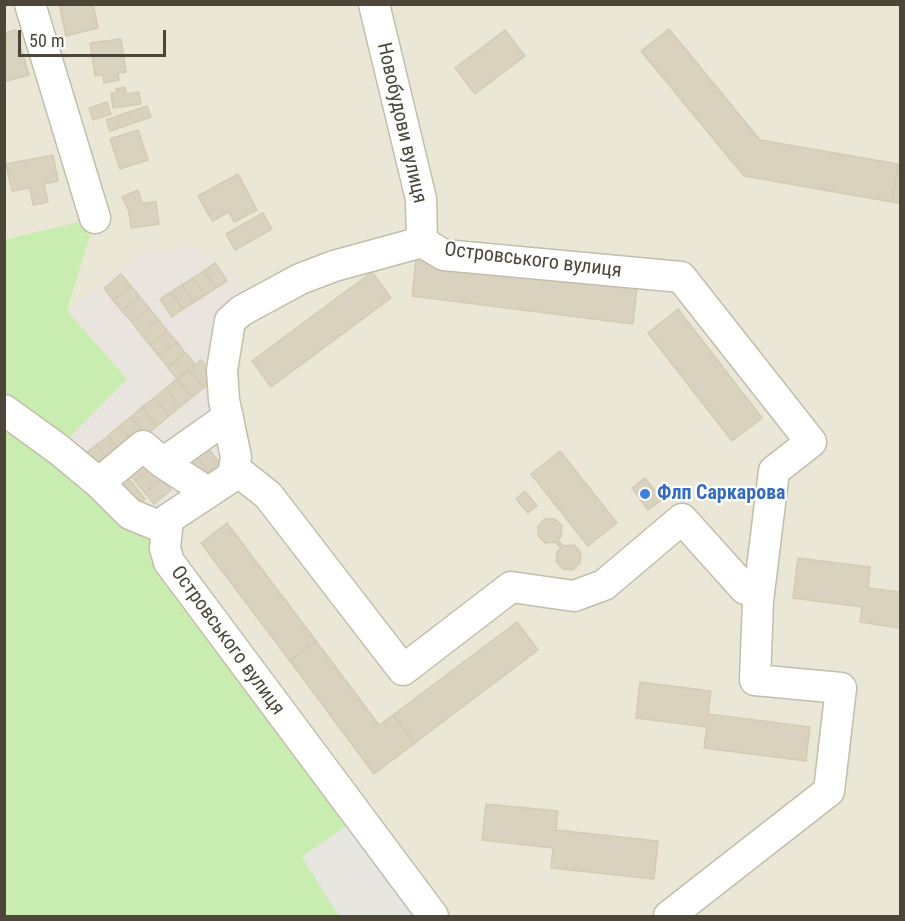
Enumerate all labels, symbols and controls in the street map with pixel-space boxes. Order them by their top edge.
scale bar [21,18,170,56]
text: 50 m [29,30,64,51]
street label: Новобудови вулиця [371,40,431,206]
street label: Островського вулиця [443,238,623,284]
place label: Флп Саркарова [657,482,786,506]
marker: Флп Саркарова [638,487,652,501]
street label: Островського вулиця [165,562,289,720]

